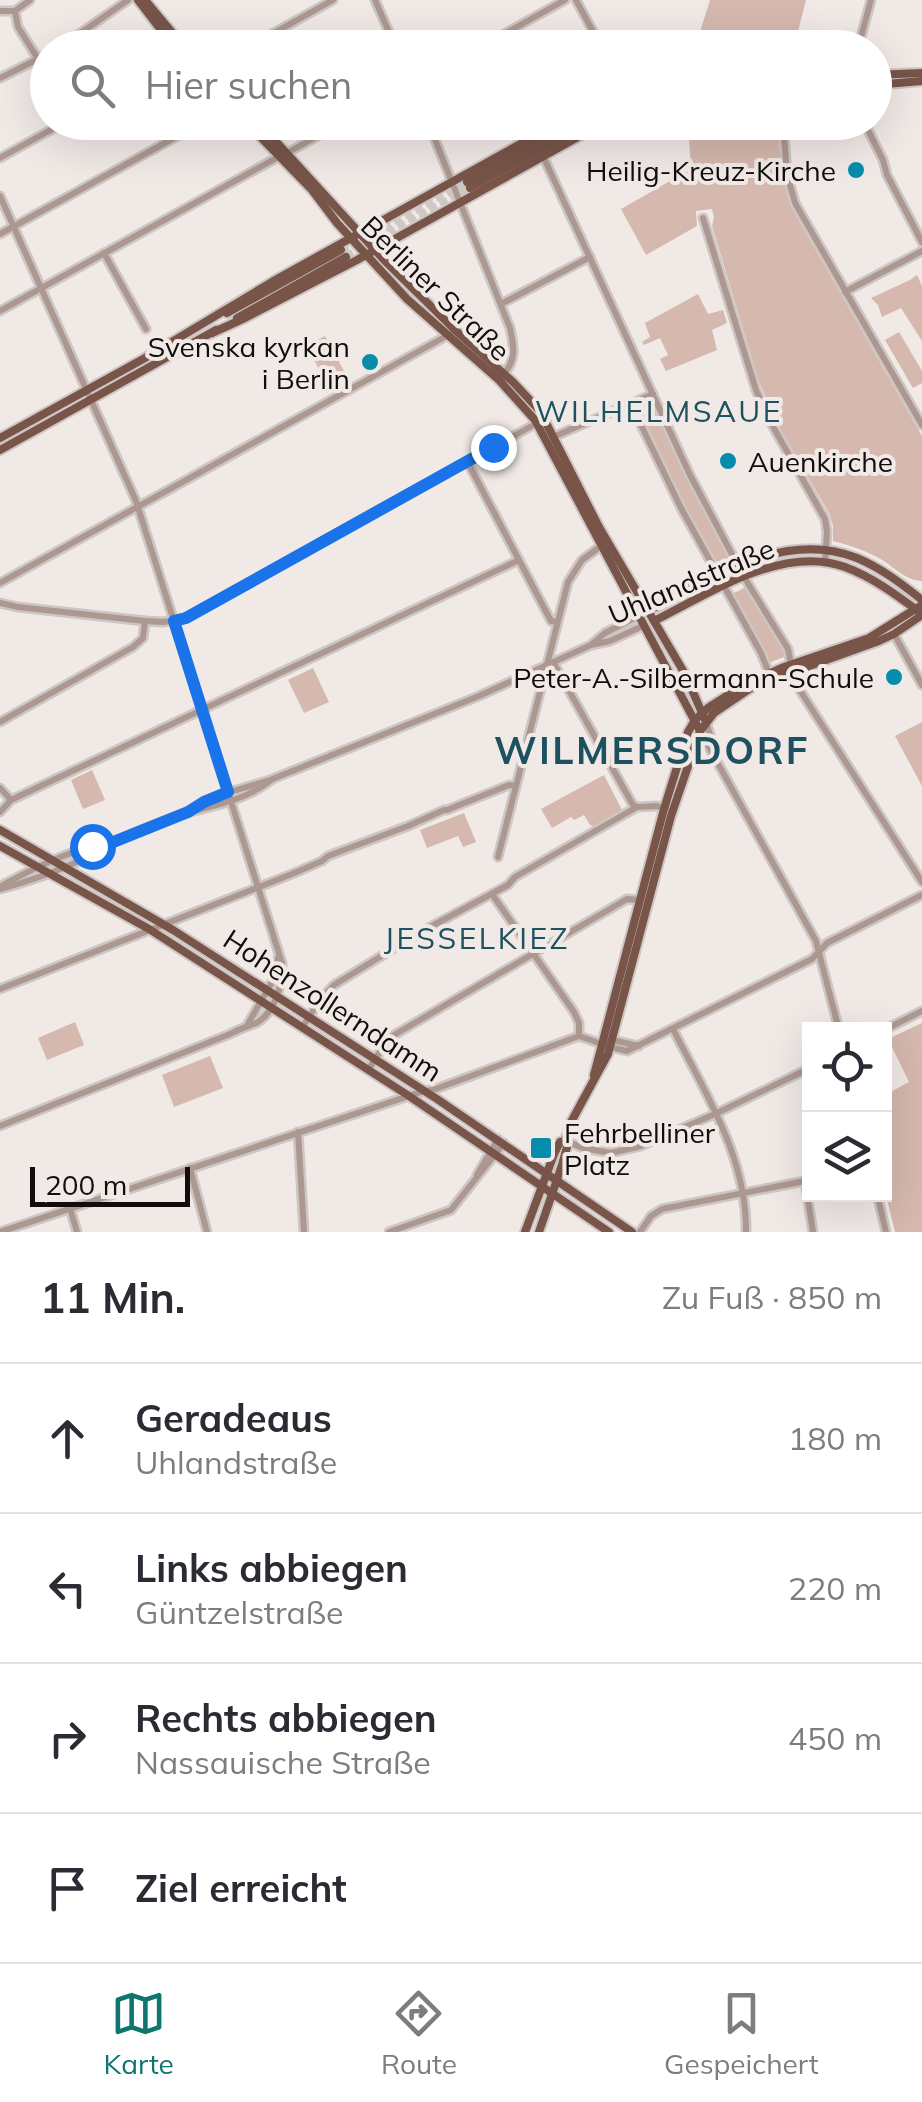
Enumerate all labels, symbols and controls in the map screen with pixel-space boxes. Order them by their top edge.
search box [30,30,892,140]
icon: search [65,58,120,113]
text: Hier suchen [145,61,352,109]
place label: Heilig-Kreuz-Kirche [586,153,836,188]
marker: Heilig-Kreuz-Kirche [845,159,867,181]
street label: Berliner Straße [354,208,518,368]
place label: Svenska kyrkan i Berlin [148,329,350,396]
marker: Svenska kyrkan i Berlin [359,351,381,373]
district label: WILHELMSAUE [535,392,783,430]
route end [471,425,517,471]
place label: Auenkirche [748,444,893,479]
marker: Auenkirche [717,450,739,472]
street label: Uhlandstraße [603,530,779,632]
place label: Peter-A.-Silbermann-Schule [513,660,874,695]
marker: Peter-A.-Silbermann-Schule [883,666,905,688]
district label: WILMERSDORF [494,726,810,774]
route start [70,824,116,870]
district label: JESSELKIEZ [384,919,570,957]
street label: Hohenzollerndamm [217,921,449,1089]
map controls [802,1022,892,1202]
button: locate [802,1022,892,1112]
button: layers [802,1112,892,1202]
place label: Fehrbelliner Platz [564,1115,716,1182]
marker: Fehrbelliner Platz [528,1135,554,1161]
scale bar [30,1162,190,1206]
text: 200 m [45,1167,127,1202]
text: 11 Min. [40,1271,185,1324]
text: Zu Fuß · 850 m [662,1277,882,1317]
text: Geradeaus [135,1394,332,1442]
icon: ahead [40,1411,95,1466]
text: 180 m [788,1418,882,1458]
text: Uhlandstraße [135,1442,337,1482]
text: Links abbiegen [135,1544,408,1592]
icon: left [40,1561,95,1616]
text: 220 m [788,1568,882,1608]
text: Güntzelstraße [135,1592,343,1632]
text: Rechts abbiegen [135,1694,437,1742]
icon: right [40,1711,95,1766]
text: 450 m [788,1718,882,1758]
text: Nassauische Straße [135,1742,431,1782]
icon: arrive [40,1861,95,1916]
text: Ziel erreicht [135,1864,347,1912]
tab: Karte [104,1986,174,2081]
tab: Route [381,1986,457,2081]
tab: Gespeichert [664,1986,818,2081]

